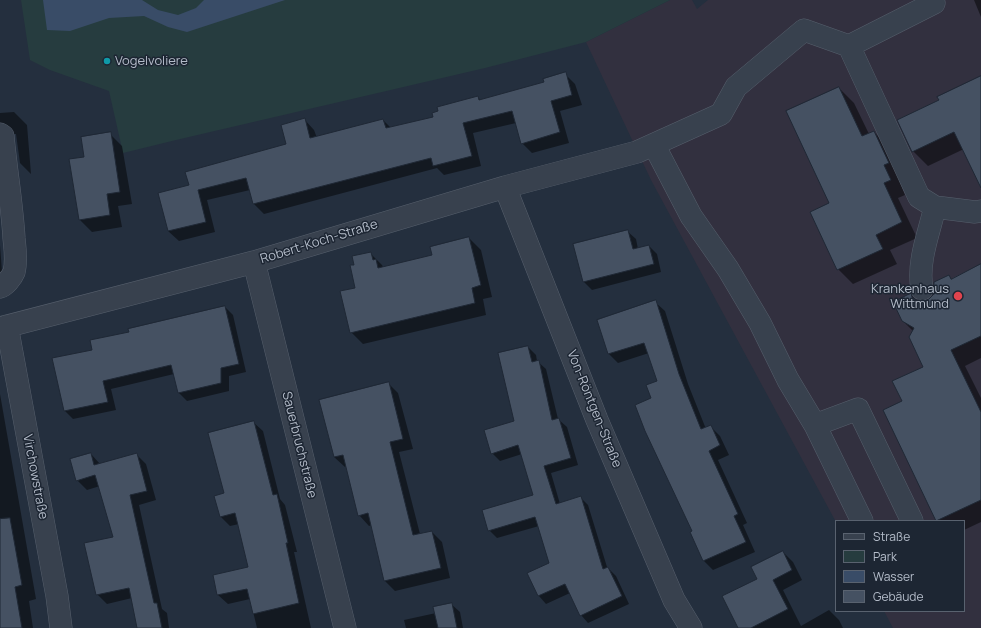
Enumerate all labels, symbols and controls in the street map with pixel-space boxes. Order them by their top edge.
place label: Vogelvoliere [115,53,188,69]
marker: Vogelvoliere [102,56,112,66]
street label: Robert-Koch-Straße [258,217,380,267]
place label: Krankenhaus Wittmund [871,281,949,312]
marker: Krankenhaus Wittmund [952,290,964,302]
street label: Von-Röntgen-Straße [563,348,625,470]
street label: Sauerbruchstraße [278,390,320,500]
street label: Virchowstraße [19,433,51,521]
legend [835,520,965,612]
text: Straße [873,528,910,545]
text: Park [873,548,897,565]
text: Wasser [873,568,914,585]
text: Gebäude [873,588,924,605]

